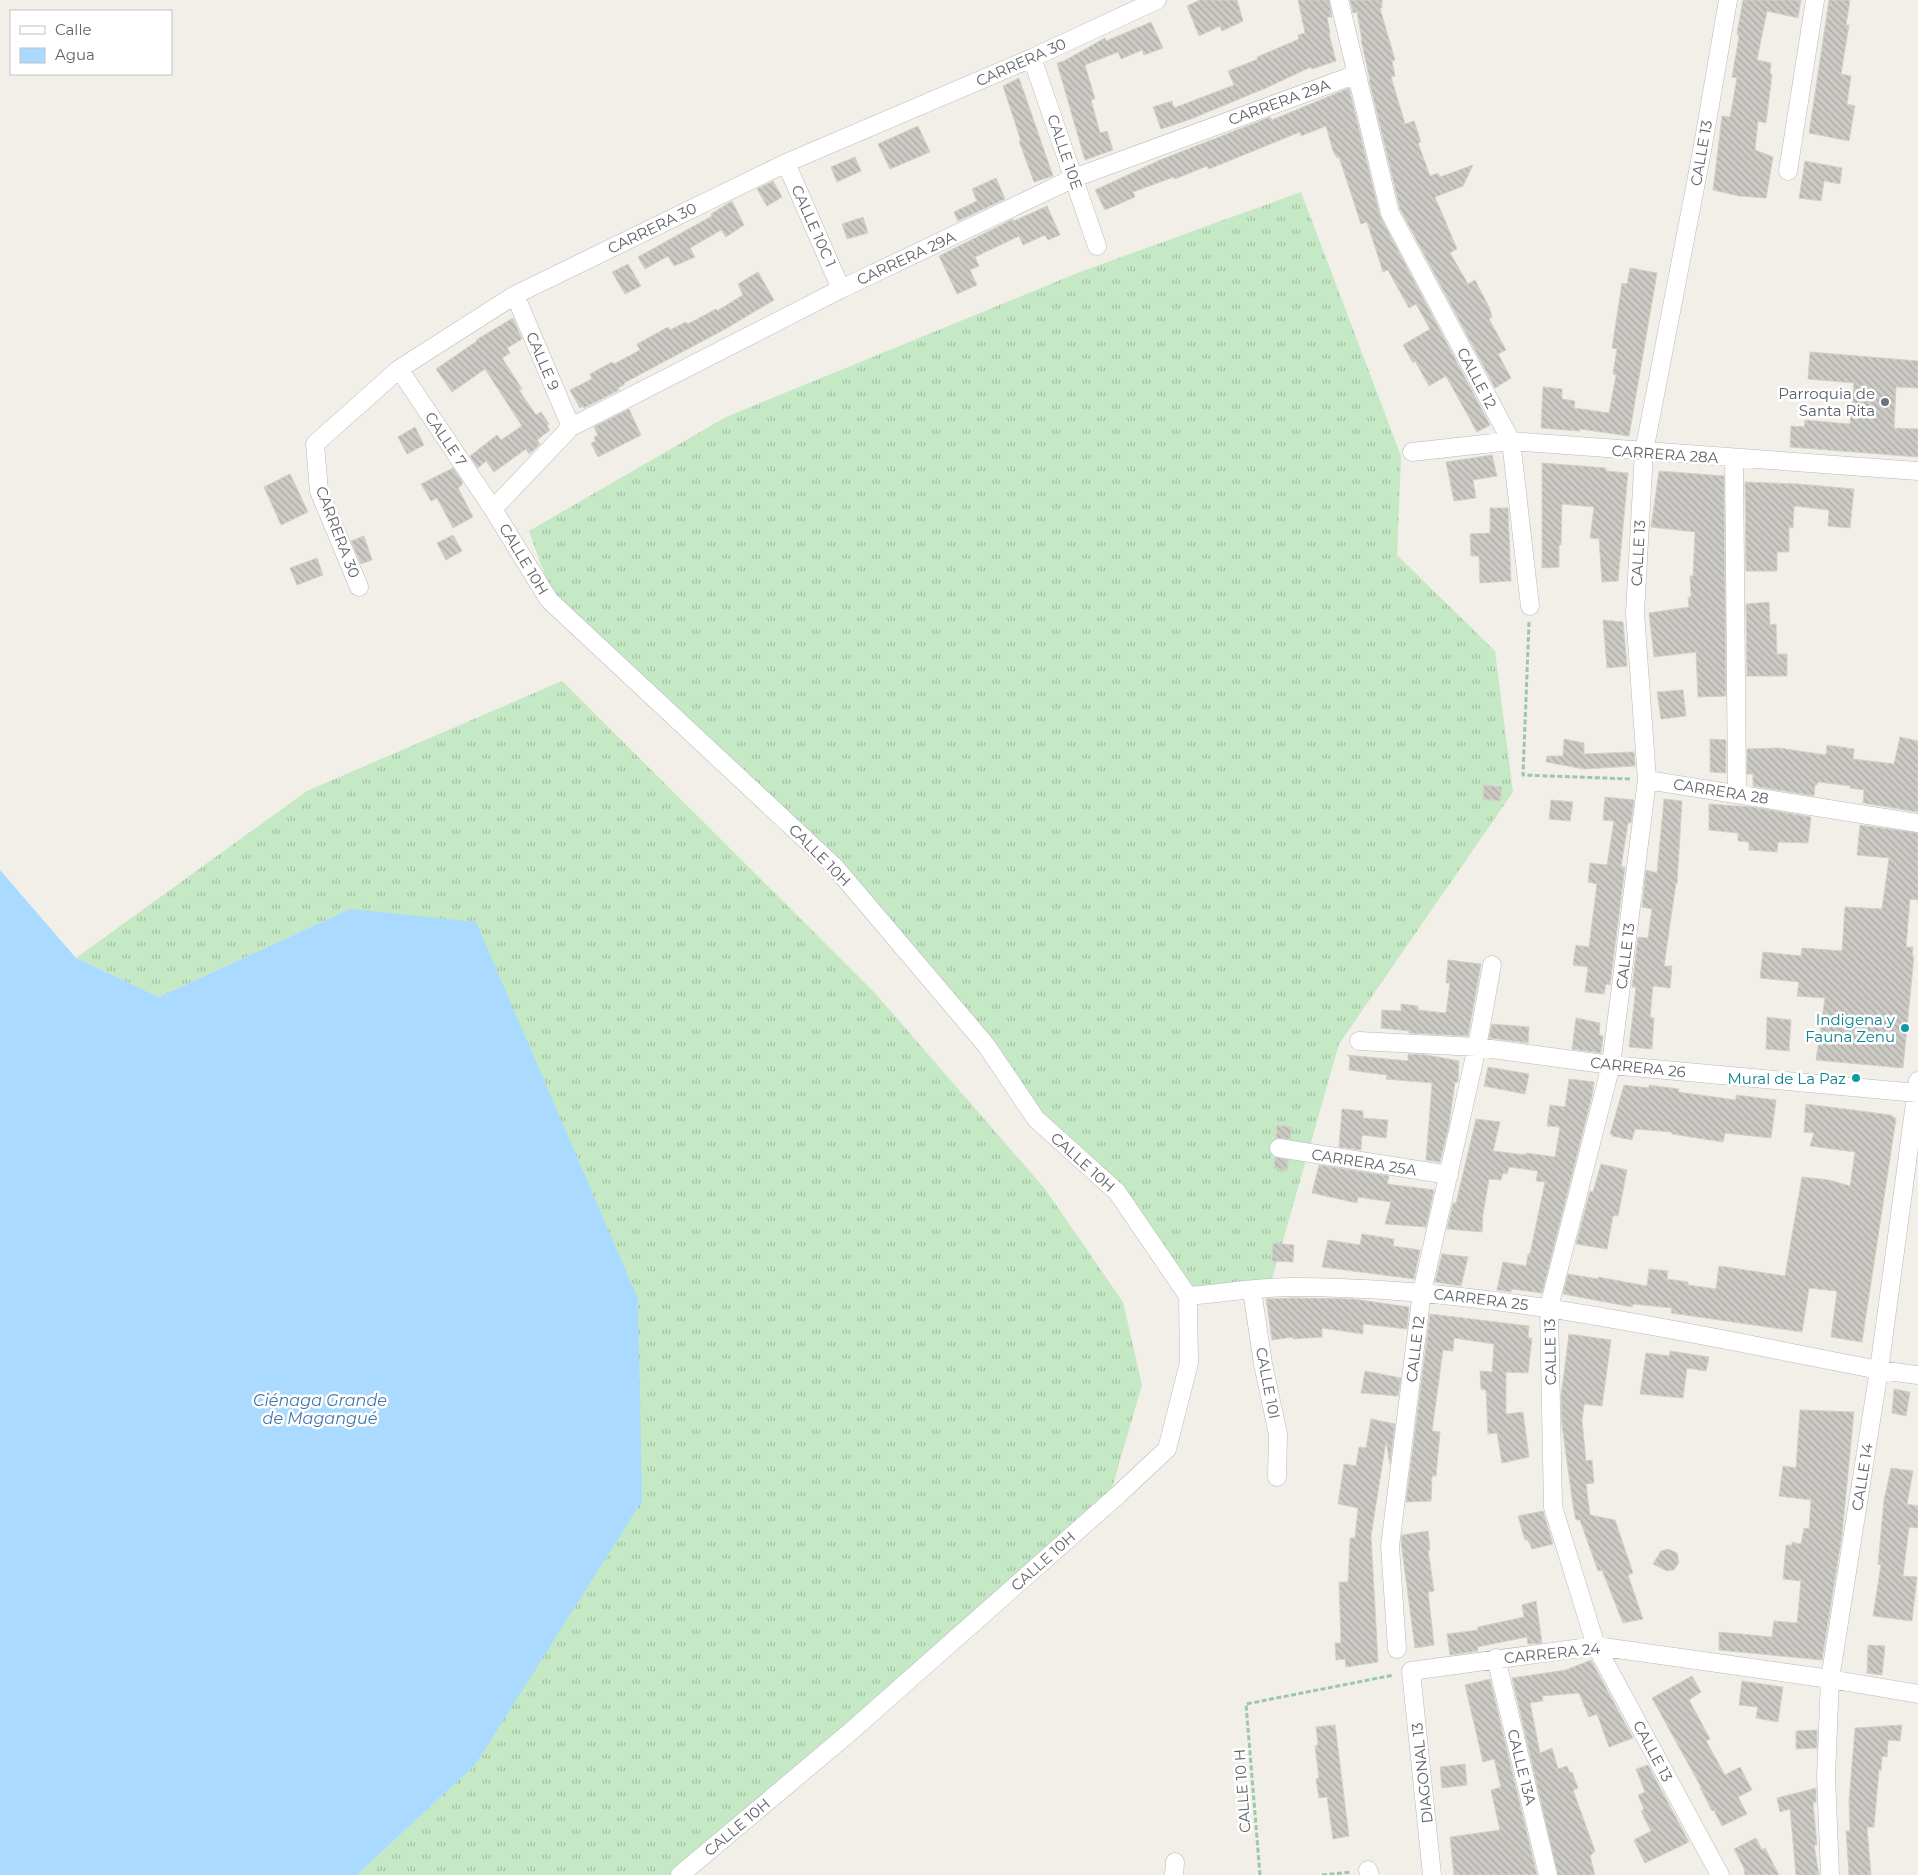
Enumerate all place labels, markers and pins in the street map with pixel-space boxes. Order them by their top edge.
place label: Parroquia de Santa Rita [1778,384,1875,420]
marker: Parroquia de Santa Rita [1879,396,1891,408]
place label: Indigena y Fauna Zenu [1805,1010,1896,1046]
marker: Indigena y Fauna Zenu [1899,1022,1911,1034]
place label: Mural de La Paz [1728,1069,1846,1088]
marker: Mural de La Paz [1850,1072,1862,1084]

